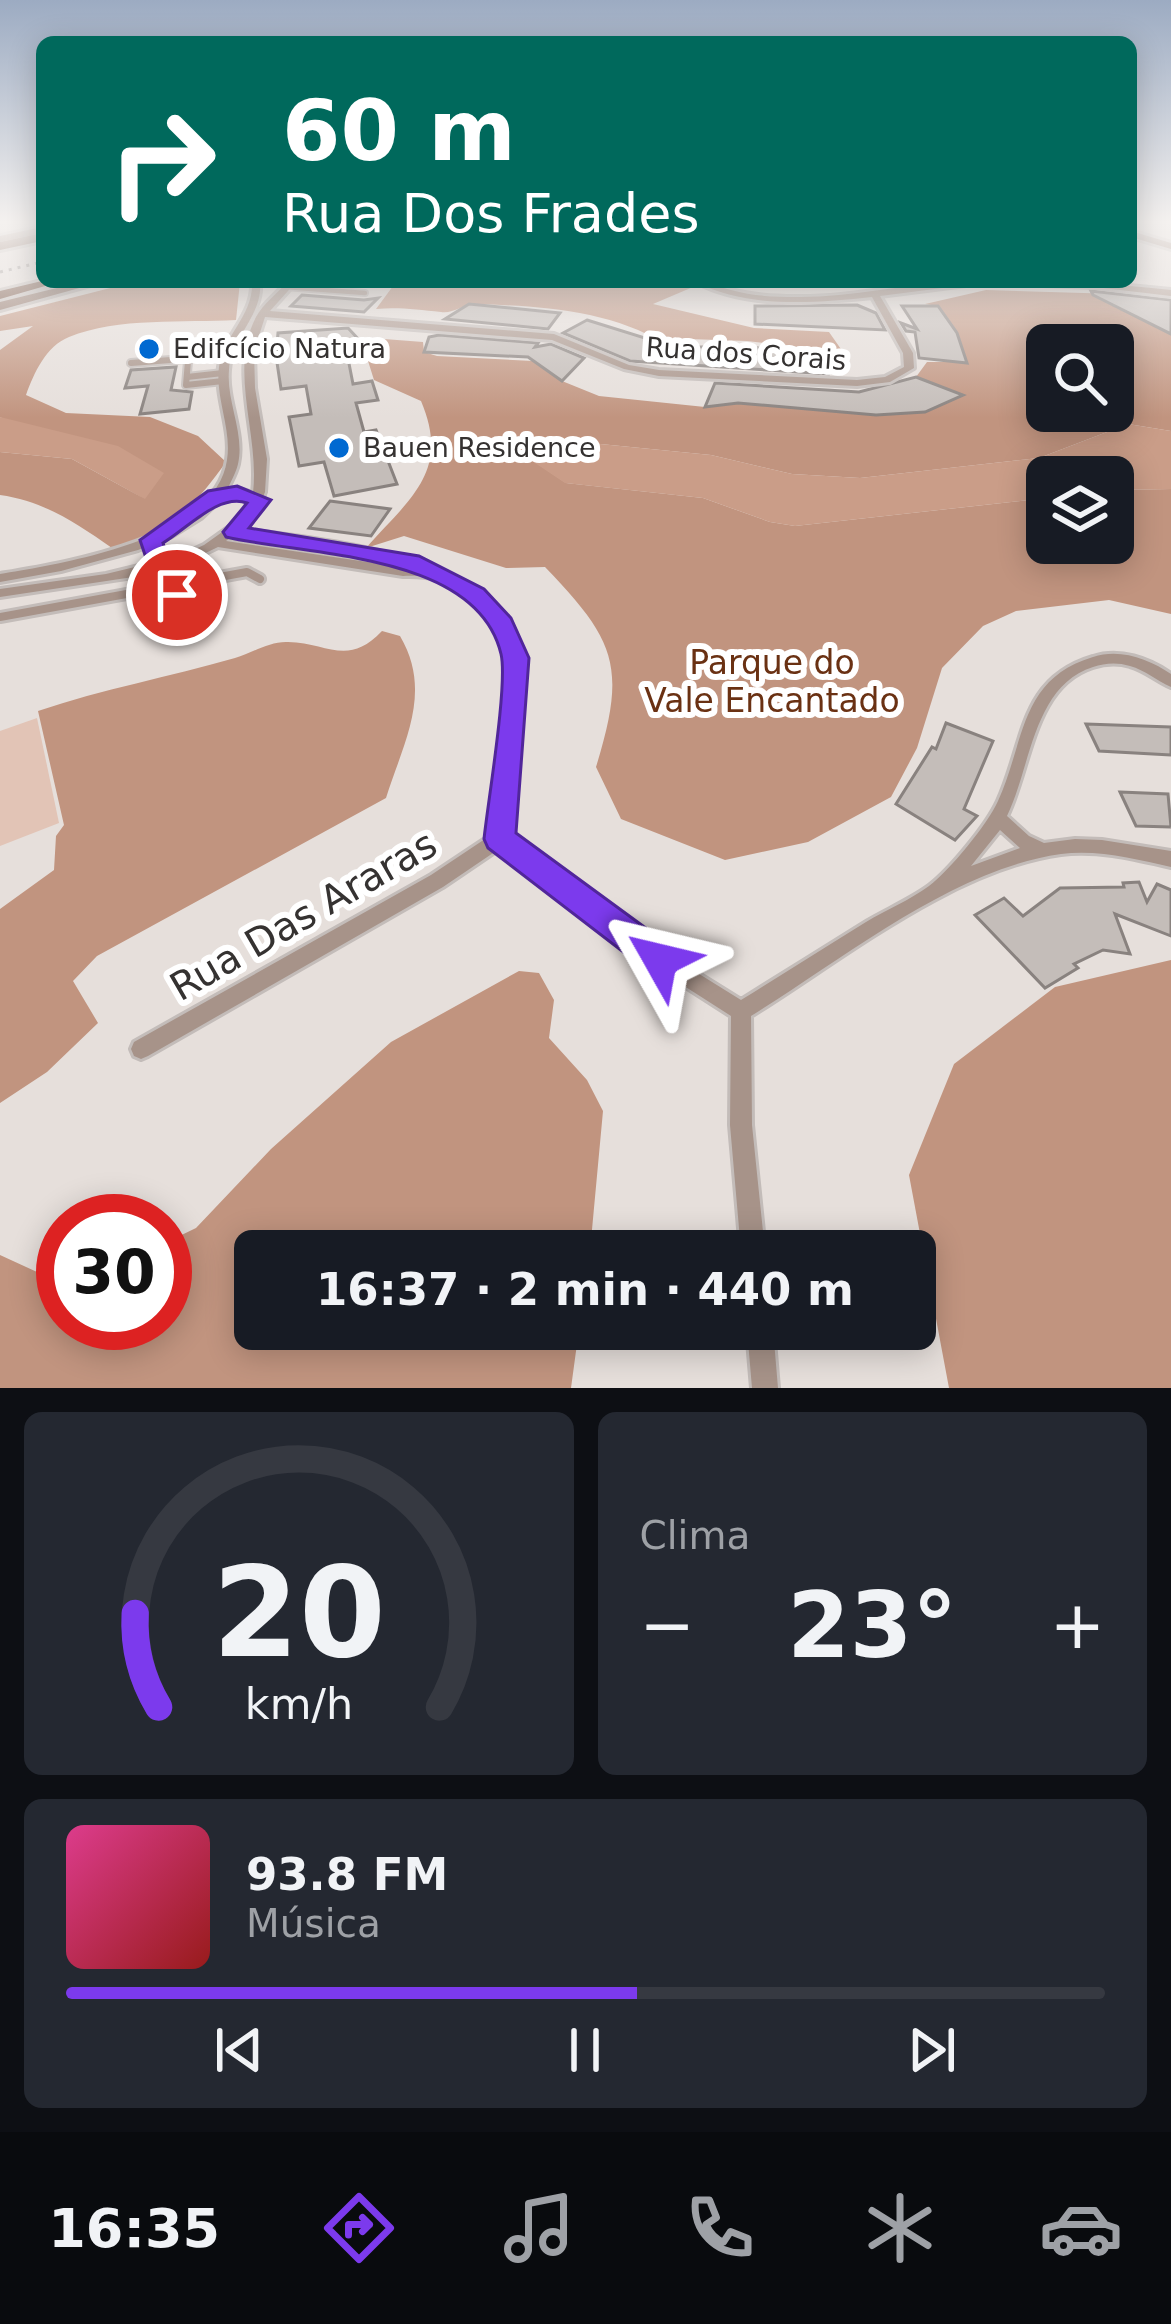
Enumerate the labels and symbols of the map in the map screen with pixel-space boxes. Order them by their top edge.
street label: Rua dos Corais [645,331,847,376]
place label: Edifcício Natura [173,333,386,364]
marker: Edifcício Natura [136,336,162,362]
place label: Bauen Residence [363,432,596,463]
marker: Bauen Residence [326,435,352,461]
pin [126,544,228,646]
park label: Parque do Vale Encantado [644,643,900,720]
street label: Rua Das Araras [162,821,444,1010]
position arrow [597,897,723,1023]
speed limit sign: 30 [36,1194,192,1350]

